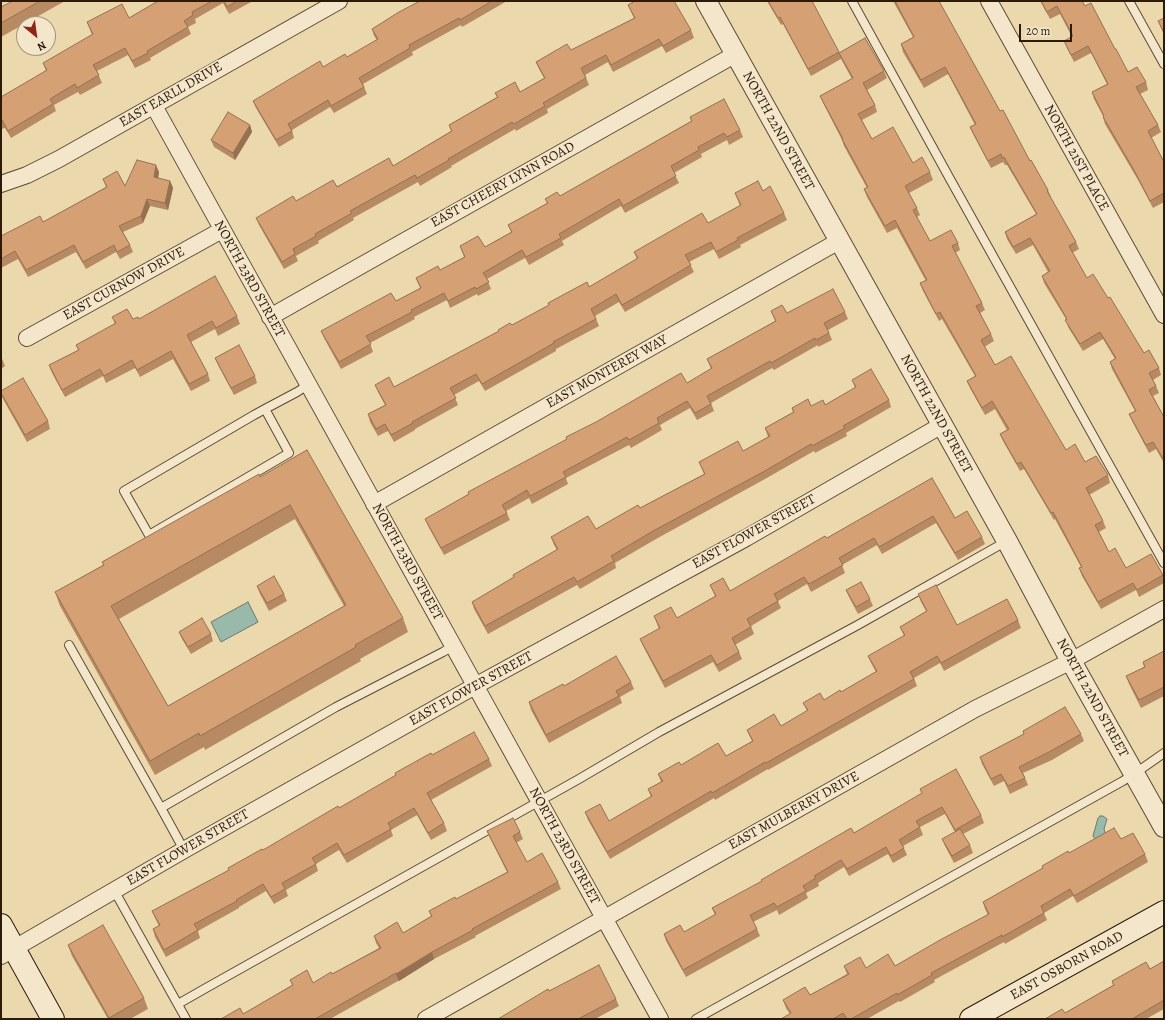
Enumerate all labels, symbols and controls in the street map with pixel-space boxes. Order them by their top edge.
north arrow [16,16,56,56]
scale bar [1021,16,1074,42]
text: 20 m [1026,23,1050,39]
text: N [34,38,49,55]
street label: EAST EARLL DRIVE [116,59,226,131]
street label: NORTH 22ND STREET [738,69,818,193]
street label: NORTH 21ST PLACE [1040,102,1112,214]
street label: EAST CHEERY LYNN ROAD [428,138,578,232]
street label: NORTH 23RD STREET [210,218,288,340]
street label: EAST CURNOW DRIVE [60,244,188,324]
street label: EAST MONTEREY WAY [544,332,670,412]
street label: NORTH 22ND STREET [896,352,976,476]
street label: EAST FLOWER STREET [689,491,819,573]
street label: NORTH 23RD STREET [368,501,446,623]
street label: NORTH 22ND STREET [1052,636,1132,760]
street label: EAST FLOWER STREET [406,648,536,730]
street label: EAST MULBERRY DRIVE [726,768,862,854]
street label: NORTH 23RD STREET [525,785,603,907]
street label: EAST FLOWER STREET [124,806,252,890]
street label: EAST OSBORN ROAD [1007,928,1127,1004]

